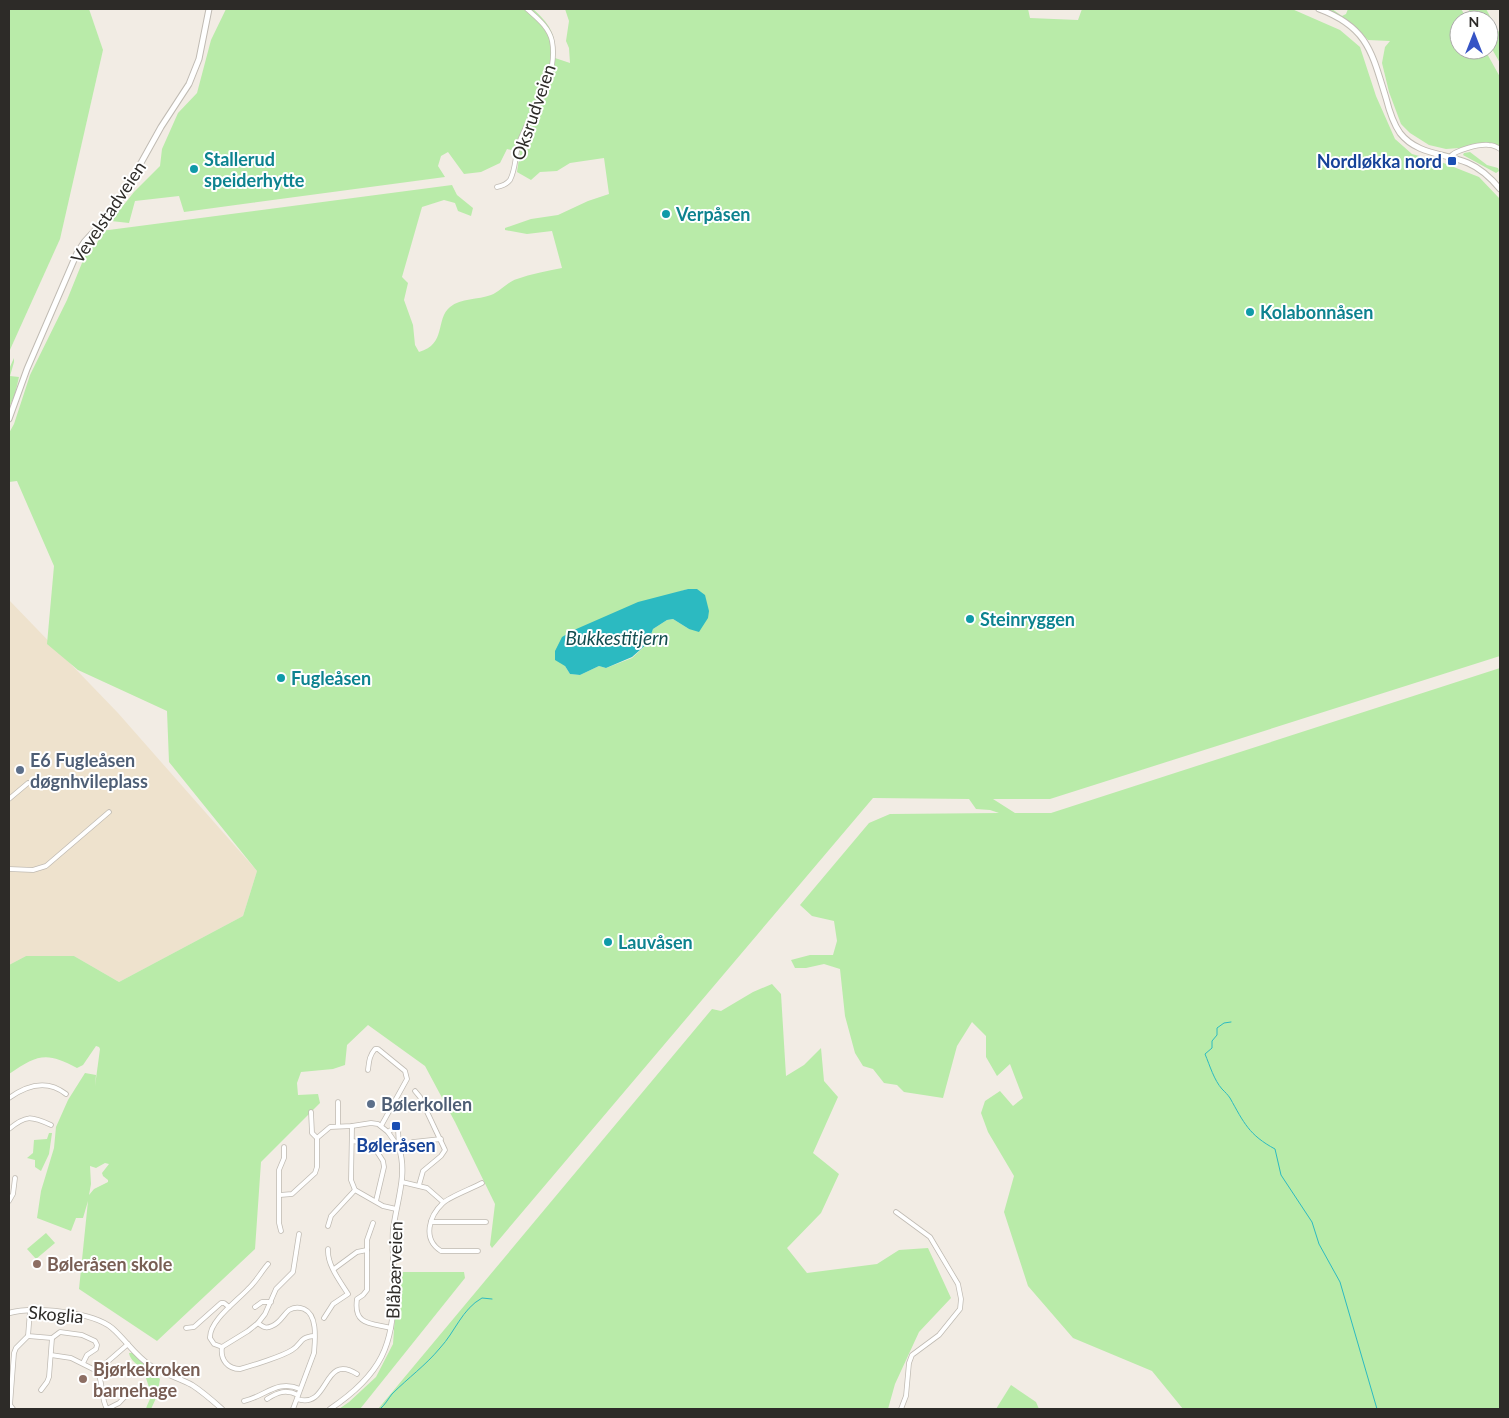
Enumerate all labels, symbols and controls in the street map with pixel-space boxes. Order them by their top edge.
north arrow [1449,10,1499,60]
text: N [1469,13,1479,30]
street label: Oksrudveien [506,61,560,163]
place label: Stallerud speiderhytte [204,148,305,191]
place label: Nordløkka nord [1317,150,1442,172]
marker: Nordløkka nord [1446,155,1458,167]
street label: Vevelstadveien [66,157,150,267]
marker: Stallerud speiderhytte [188,163,200,175]
place label: Verpåsen [675,203,750,225]
marker: Verpåsen [660,208,672,220]
place label: Kolabonnåsen [1260,301,1373,323]
marker: Kolabonnåsen [1244,306,1256,318]
place label: Steinryggen [980,608,1075,630]
marker: Steinryggen [964,613,976,625]
water label: Bukkestitjern [565,626,669,649]
place label: Fugleåsen [291,667,371,689]
marker: Fugleåsen [275,672,287,684]
place label: E6 Fugleåsen døgnhvileplass [30,749,148,792]
marker: E6 Fugleåsen døgnhvileplass [14,764,26,776]
place label: Lauvåsen [618,931,693,953]
marker: Lauvåsen [602,936,614,948]
place label: Bølerkollen [381,1093,472,1115]
marker: Bølerkollen [365,1098,377,1110]
marker: Bøleråsen [390,1120,402,1132]
place label: Bøleråsen [356,1134,436,1156]
street label: Blåbærveien [381,1221,407,1319]
place label: Bøleråsen skole [47,1253,173,1275]
marker: Bøleråsen skole [31,1258,43,1270]
street label: Skoglia [28,1301,84,1327]
place label: Bjørkekroken barnehage [93,1358,200,1401]
marker: Bjørkekroken barnehage [77,1373,89,1385]

